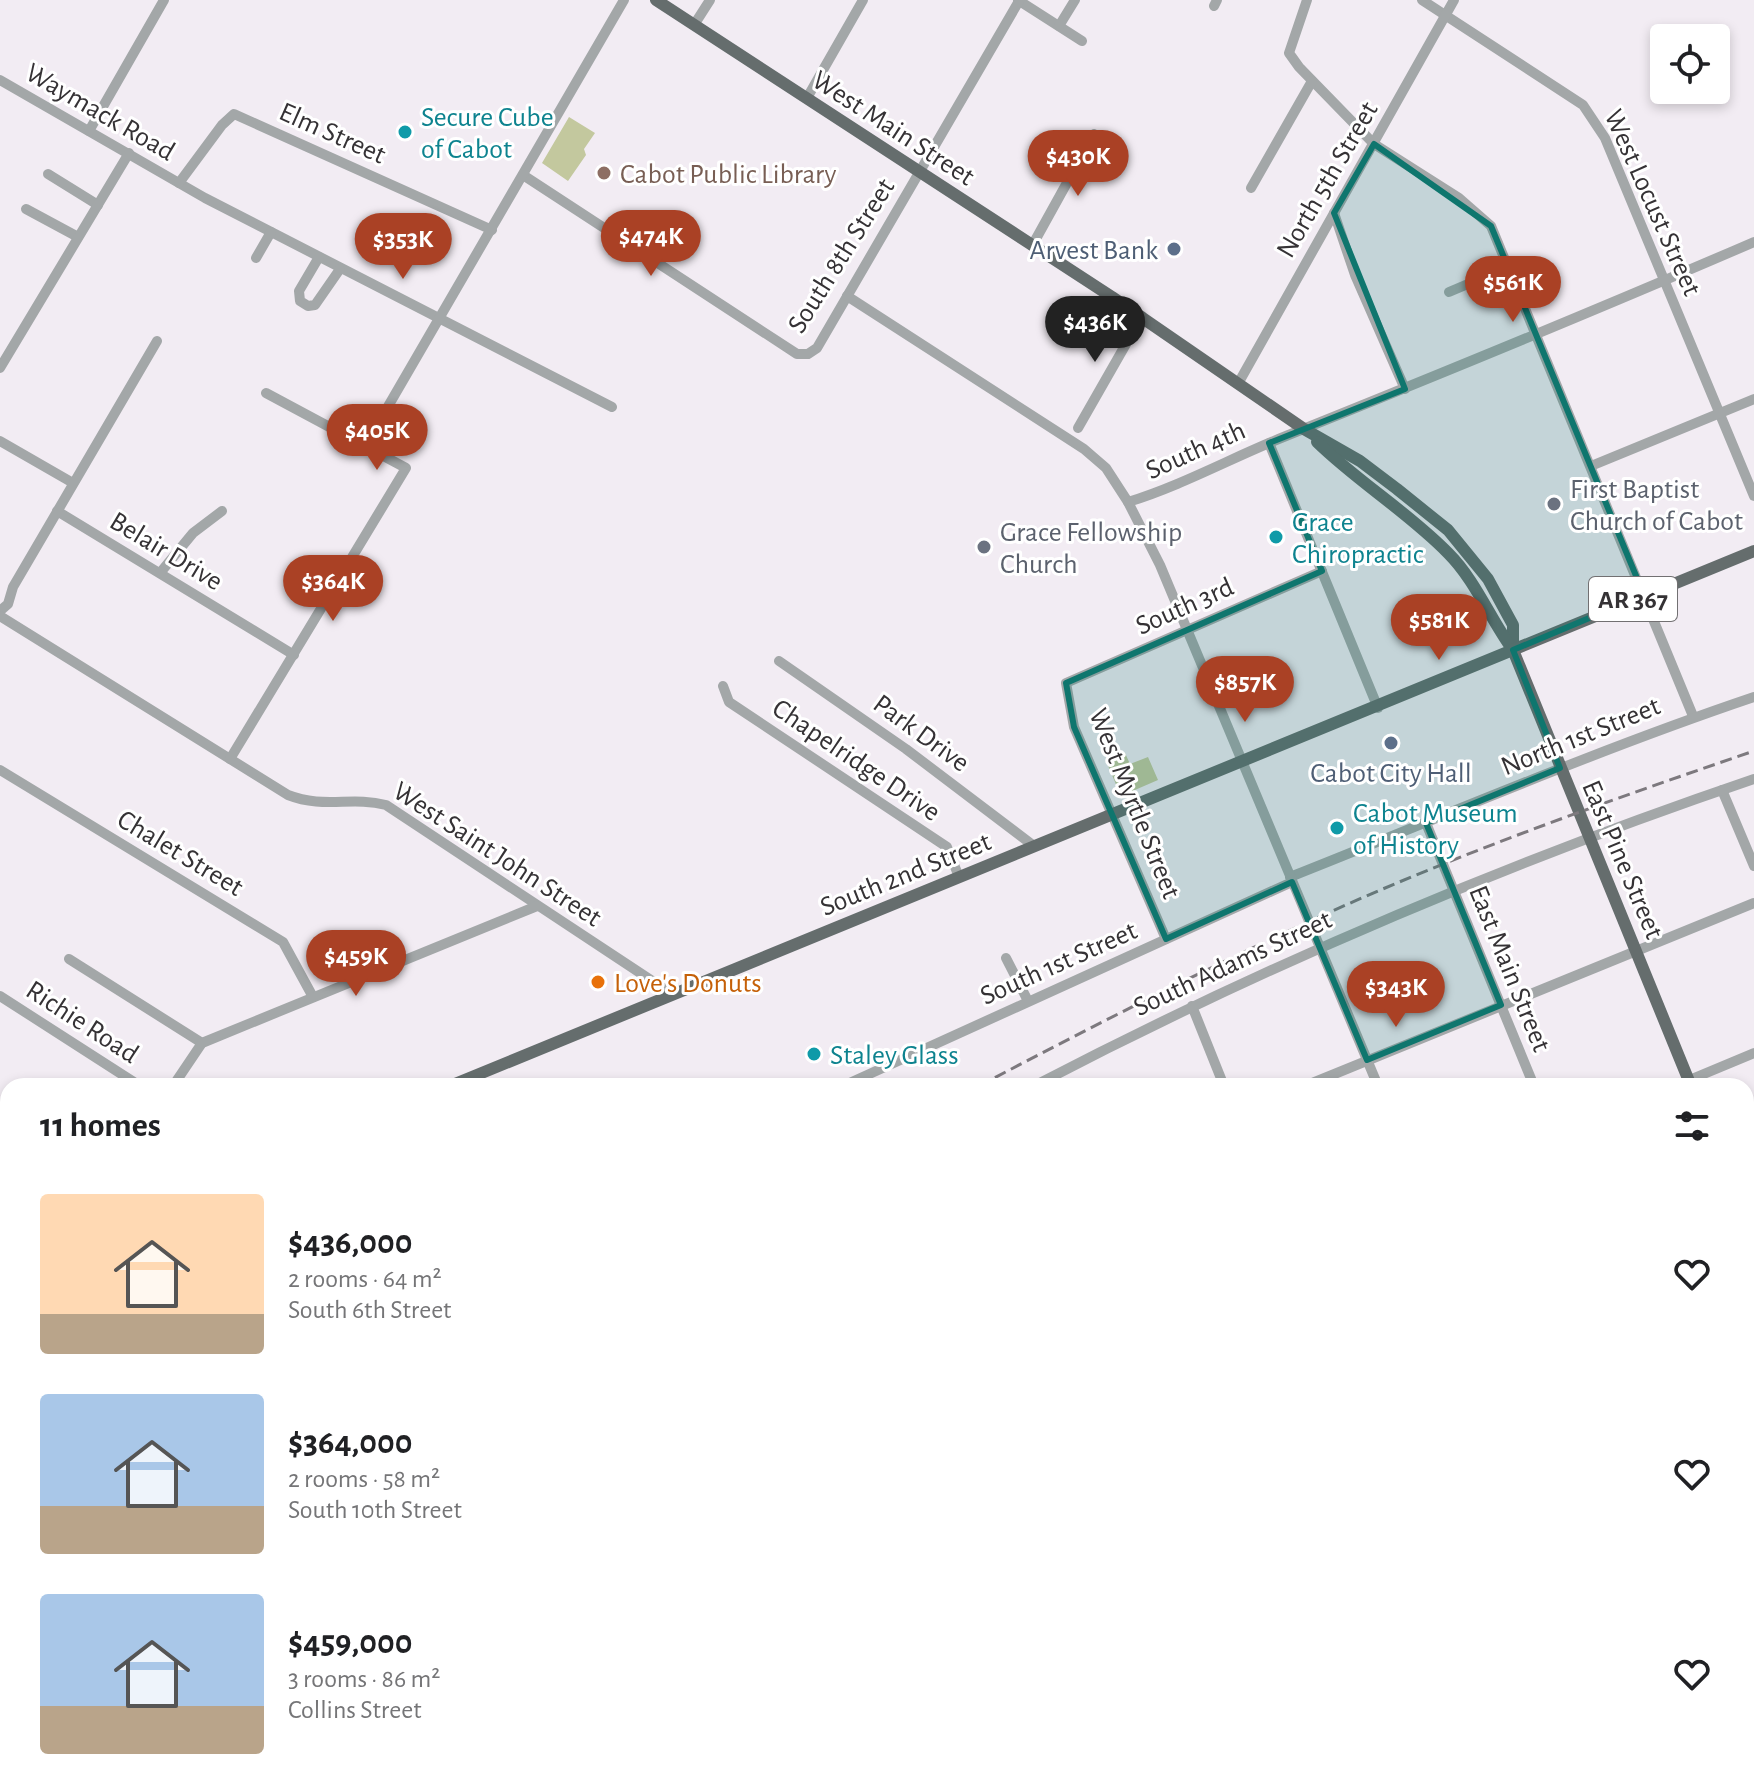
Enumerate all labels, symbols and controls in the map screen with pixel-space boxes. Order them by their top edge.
map controls [1650,24,1730,104]
button: locate [1650,24,1730,104]
street label: Waymack Road [21,59,179,167]
street label: West Main Street [807,66,979,191]
street label: North 5th Street [1272,97,1384,263]
street label: Elm Street [275,98,390,170]
place label: Secure Cube of Cabot [421,104,554,164]
street label: West Locust Street [1599,106,1706,300]
marker: Secure Cube of Cabot [396,123,414,141]
pin: $430K [1022,130,1134,198]
text: $430K [1046,143,1110,169]
place label: Cabot Public Library [620,161,836,189]
marker: Cabot Public Library [595,164,613,182]
street label: South 8th Street [783,174,900,338]
pin: $474K [595,210,707,278]
pin: $353K [347,213,459,281]
text: $474K [619,223,683,249]
text: $353K [373,226,433,252]
place label: Arvest Bank [1030,237,1158,265]
marker: Arvest Bank [1165,240,1183,258]
pin: $561K [1457,256,1569,324]
text: $561K [1483,269,1543,295]
pin: $436K [1039,296,1151,364]
text: $436K [1063,309,1127,335]
pin: $405K [321,404,433,472]
text: $405K [345,417,409,443]
street label: South 4th [1142,417,1250,485]
place label: First Baptist Church of Cabot [1570,476,1743,536]
marker: First Baptist Church of Cabot [1545,495,1563,513]
street label: Belair Drive [105,507,227,596]
place label: Grace Chiropractic [1292,509,1424,569]
place label: Grace Fellowship Church [1000,519,1182,579]
marker: Grace Chiropractic [1267,528,1285,546]
marker: Grace Fellowship Church [975,538,993,556]
pin: $364K [277,555,389,623]
text: $364K [301,568,365,594]
street label: South 3rd [1132,573,1238,641]
road number: AR 367 [1589,577,1677,621]
pin: $581K [1383,594,1495,662]
text: $581K [1409,607,1469,633]
pin: $857K [1189,656,1301,724]
text: $857K [1214,669,1276,695]
street label: Park Drive [868,690,974,778]
street label: North 1st Street [1497,692,1664,781]
street label: Chapelridge Drive [767,694,945,827]
street label: West Myrtle Street [1083,705,1185,903]
marker: Cabot City Hall [1382,734,1400,752]
place label: Cabot City Hall [1310,760,1472,788]
street label: West Saint John Street [388,777,606,932]
street label: East Pine Street [1576,777,1668,943]
place label: Cabot Museum of History [1353,800,1518,860]
street label: Chalet Street [112,805,248,902]
marker: Cabot Museum of History [1328,819,1346,837]
street label: South 2nd Street [817,828,995,922]
street label: East Main Street [1463,882,1555,1056]
street label: South Adams Street [1130,906,1336,1022]
street label: South 1st Street [976,917,1141,1011]
pin: $459K [300,930,412,998]
text: $459K [324,943,388,969]
pin: $343K [1340,961,1452,1029]
place label: Love's Donuts [614,970,762,998]
marker: Love's Donuts [589,973,607,991]
text: $343K [1365,974,1427,1000]
street label: Richie Road [21,976,143,1069]
place label: Staley Glass [830,1042,959,1070]
marker: Staley Glass [805,1045,823,1063]
icon: filters [1670,1104,1714,1148]
text: 11 homes [40,1109,161,1143]
icon: home [104,1226,200,1322]
text: $436,000 [288,1226,412,1260]
icon: heart [1670,1252,1714,1296]
text: 2 rooms · 64 m² [288,1266,442,1292]
text: South 6th Street [288,1297,451,1323]
icon: home [104,1426,200,1522]
text: $364,000 [288,1426,412,1460]
icon: heart [1670,1452,1714,1496]
text: 2 rooms · 58 m² [288,1466,440,1492]
text: South 10th Street [288,1497,462,1523]
icon: home [104,1626,200,1722]
text: $459,000 [288,1626,412,1660]
icon: heart [1670,1652,1714,1696]
text: 3 rooms · 86 m² [288,1666,440,1692]
text: Collins Street [288,1697,421,1723]

